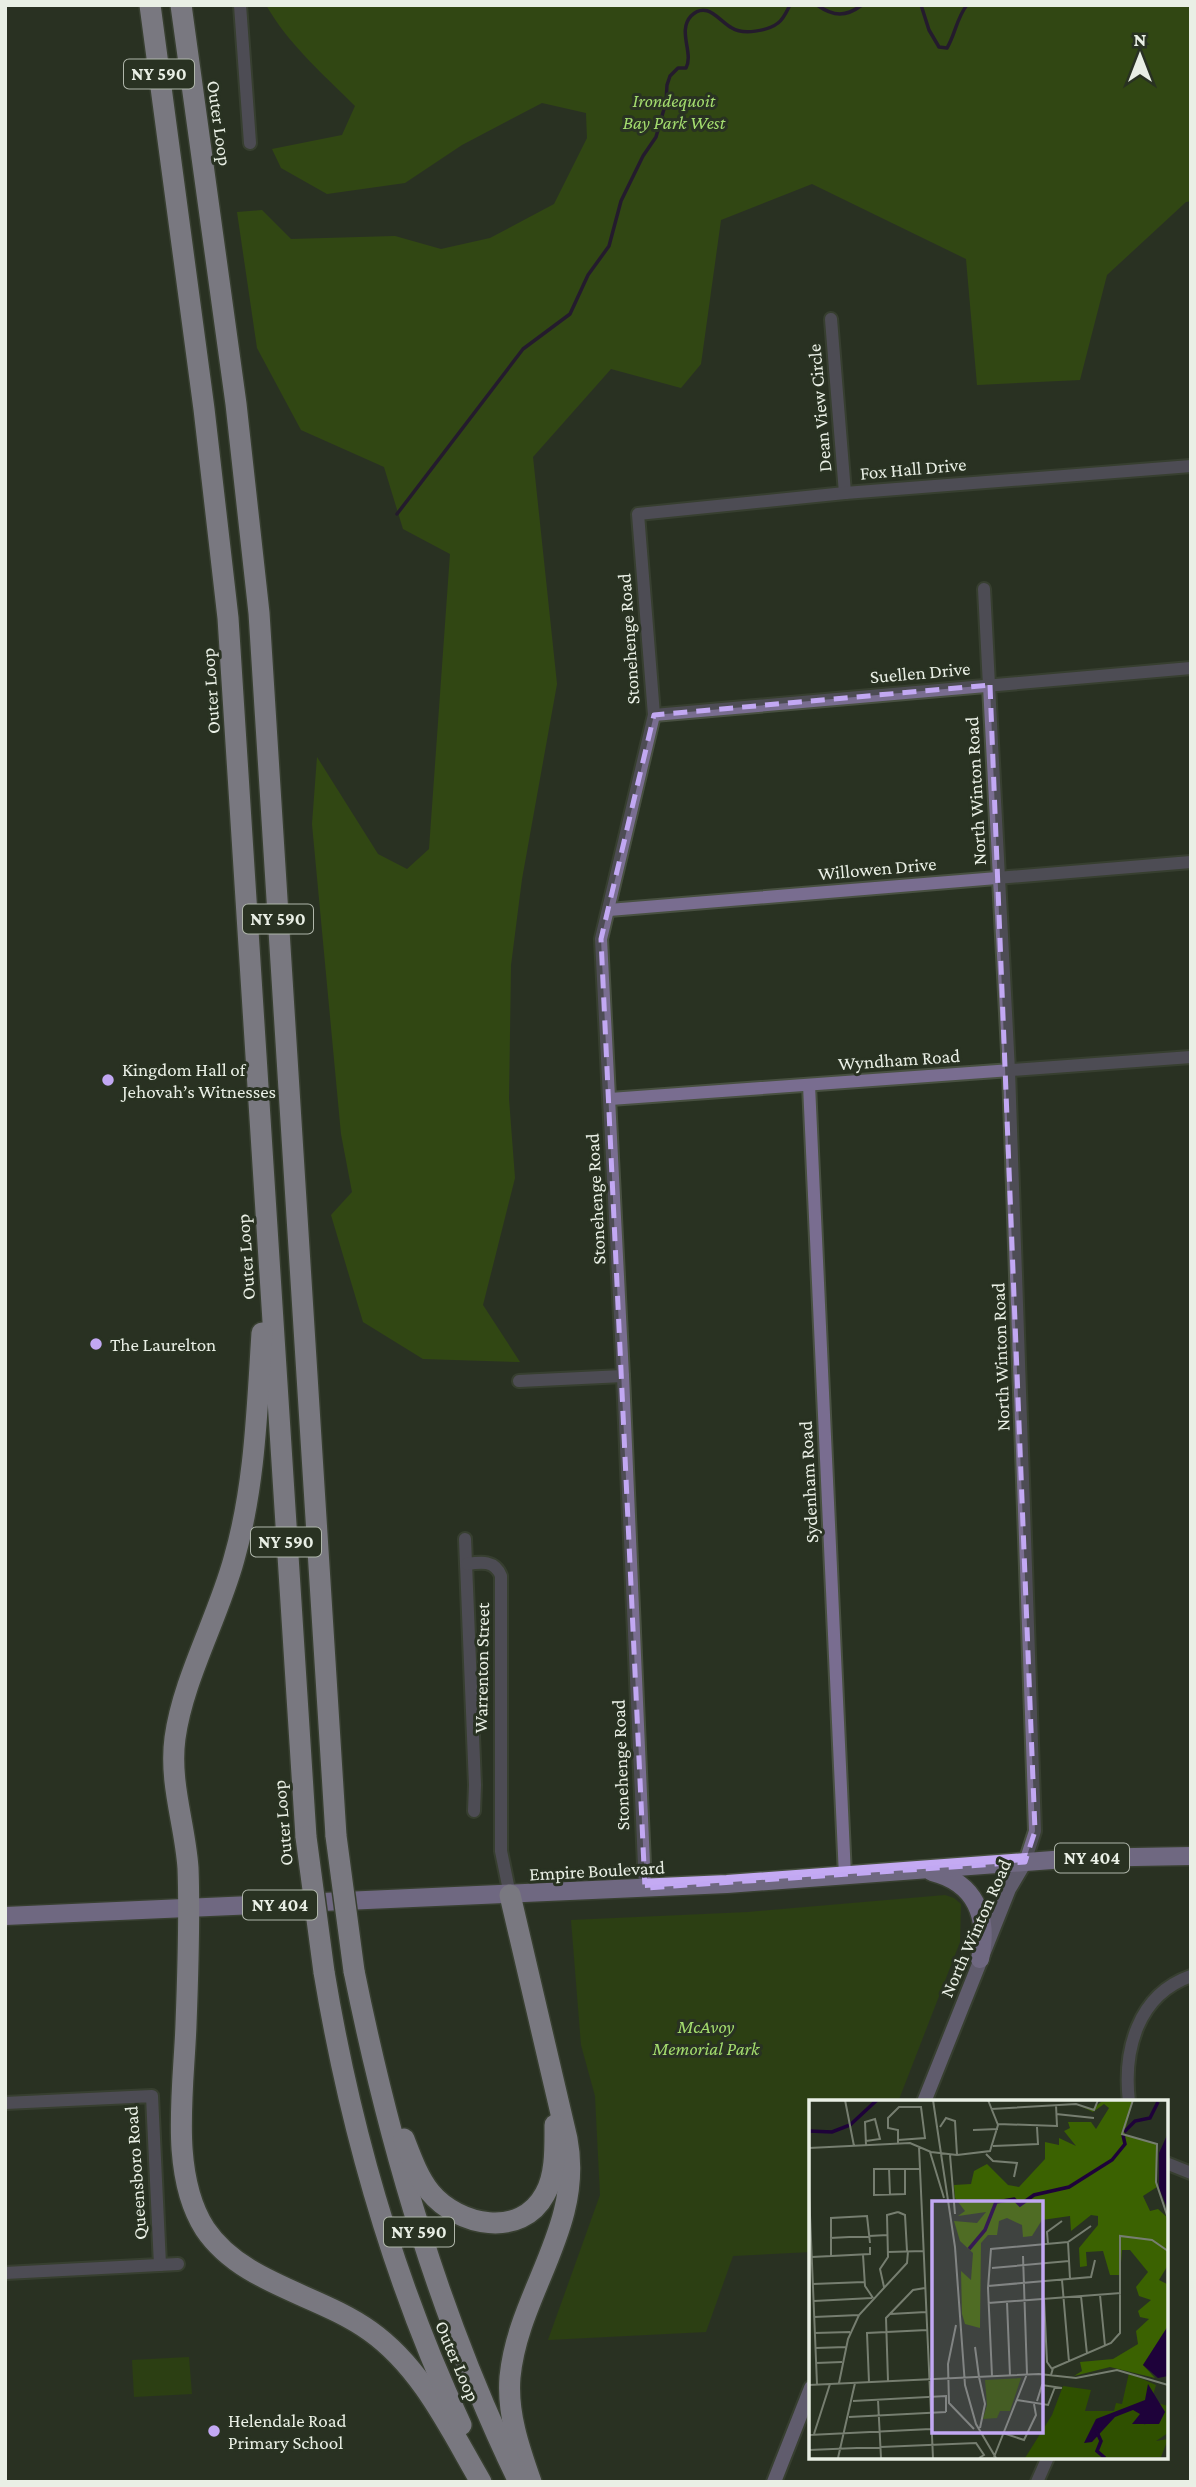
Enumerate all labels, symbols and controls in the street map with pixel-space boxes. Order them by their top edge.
north arrow [1105,21,1175,91]
text: N [1134,29,1147,50]
road number: NY 590 [124,60,194,88]
street label: Outer Loop [203,79,236,167]
park label: Irondequoit Bay Park West [623,90,726,133]
street label: Dean View Circle [803,343,836,473]
street label: Fox Hall Drive [859,453,967,484]
street label: Stonehenge Road [613,573,644,705]
street label: Outer Loop [197,647,224,735]
street label: Suellen Drive [869,658,971,687]
street label: North Winton Road [961,716,990,866]
street label: Willowen Drive [817,853,937,884]
road number: NY 590 [243,904,313,934]
street label: Wyndham Road [837,1045,961,1074]
place label: Kingdom Hall of Jehovah’s Witnesses [120,1059,276,1102]
marker: Kingdom Hall of Jehovah’s Witnesses [100,1072,116,1088]
street label: Stonehenge Road [582,1133,609,1265]
street label: Outer Loop [232,1213,259,1301]
street label: North Winton Road [987,1282,1014,1432]
place label: The Laurelton [110,1334,216,1355]
marker: The Laurelton [88,1336,104,1352]
street label: Sydenham Road [795,1420,822,1544]
road number: NY 590 [251,1527,321,1556]
street label: Warrenton Street [470,1602,493,1734]
street label: Stonehenge Road [608,1699,633,1831]
street label: Outer Loop [268,1779,297,1867]
road number: NY 404 [1055,1844,1129,1872]
street label: Empire Boulevard [529,1856,665,1885]
street label: North Winton Road [936,1856,1015,2000]
road number: NY 404 [243,1891,317,1920]
park label: McAvoy Memorial Park [652,2016,760,2059]
inset map [809,2100,1168,2459]
street label: Queensboro Road [120,2105,151,2241]
road number: NY 590 [384,2218,454,2246]
street label: Outer Loop [431,2318,484,2405]
place label: Helendale Road Primary School [228,2410,347,2453]
marker: Helendale Road Primary School [206,2423,222,2439]

